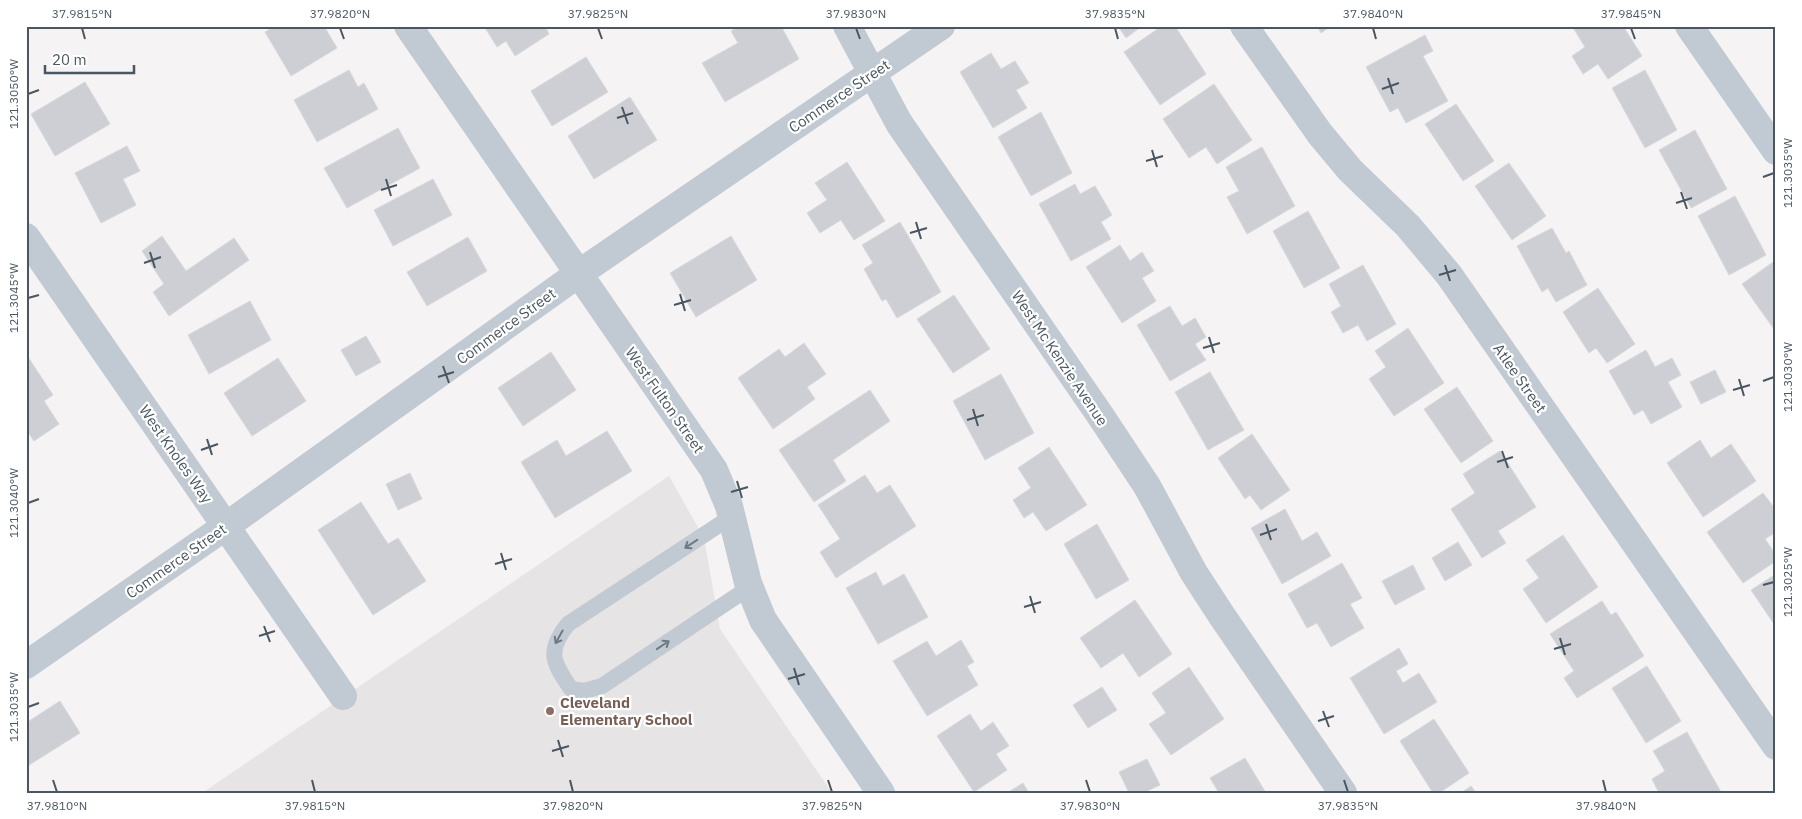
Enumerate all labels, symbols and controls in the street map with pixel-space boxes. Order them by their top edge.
text: 37.9815°N [52,6,112,21]
text: 37.9820°N [310,6,370,21]
text: 37.9825°N [568,6,628,21]
text: 37.9830°N [826,6,886,21]
text: 37.9835°N [1085,6,1145,21]
text: 37.9840°N [1343,6,1403,21]
text: 37.9845°N [1601,6,1661,21]
scale bar [45,42,134,74]
text: 20 m [52,50,87,69]
street label: Commerce Street [785,55,893,137]
text: 121.3050°W [6,59,21,129]
text: 121.3035°W [1780,138,1795,208]
text: 121.3045°W [6,263,21,333]
street label: Commerce Street [453,284,559,368]
street label: West Mc Kenzie Avenue [1008,287,1112,429]
street label: Atlee Street [1489,340,1551,416]
text: 121.3030°W [1780,342,1795,412]
street label: West Fulton Street [621,343,709,457]
street label: West Knoles Way [135,401,217,507]
text: 121.3040°W [6,468,21,538]
street label: Commerce Street [122,519,230,603]
one-way arrow [684,539,698,549]
text: 121.3025°W [1780,547,1795,617]
one-way arrow [554,630,564,645]
one-way arrow [655,640,669,650]
text: 121.3035°W [6,672,21,742]
place label: Cleveland Elementary School [560,693,693,729]
marker: Cleveland Elementary School [544,705,556,717]
text: 37.9810°N [27,798,87,813]
text: 37.9815°N [285,798,345,813]
text: 37.9820°N [543,798,603,813]
text: 37.9825°N [802,798,862,813]
text: 37.9830°N [1060,798,1120,813]
text: 37.9835°N [1318,798,1378,813]
text: 37.9840°N [1576,798,1636,813]

